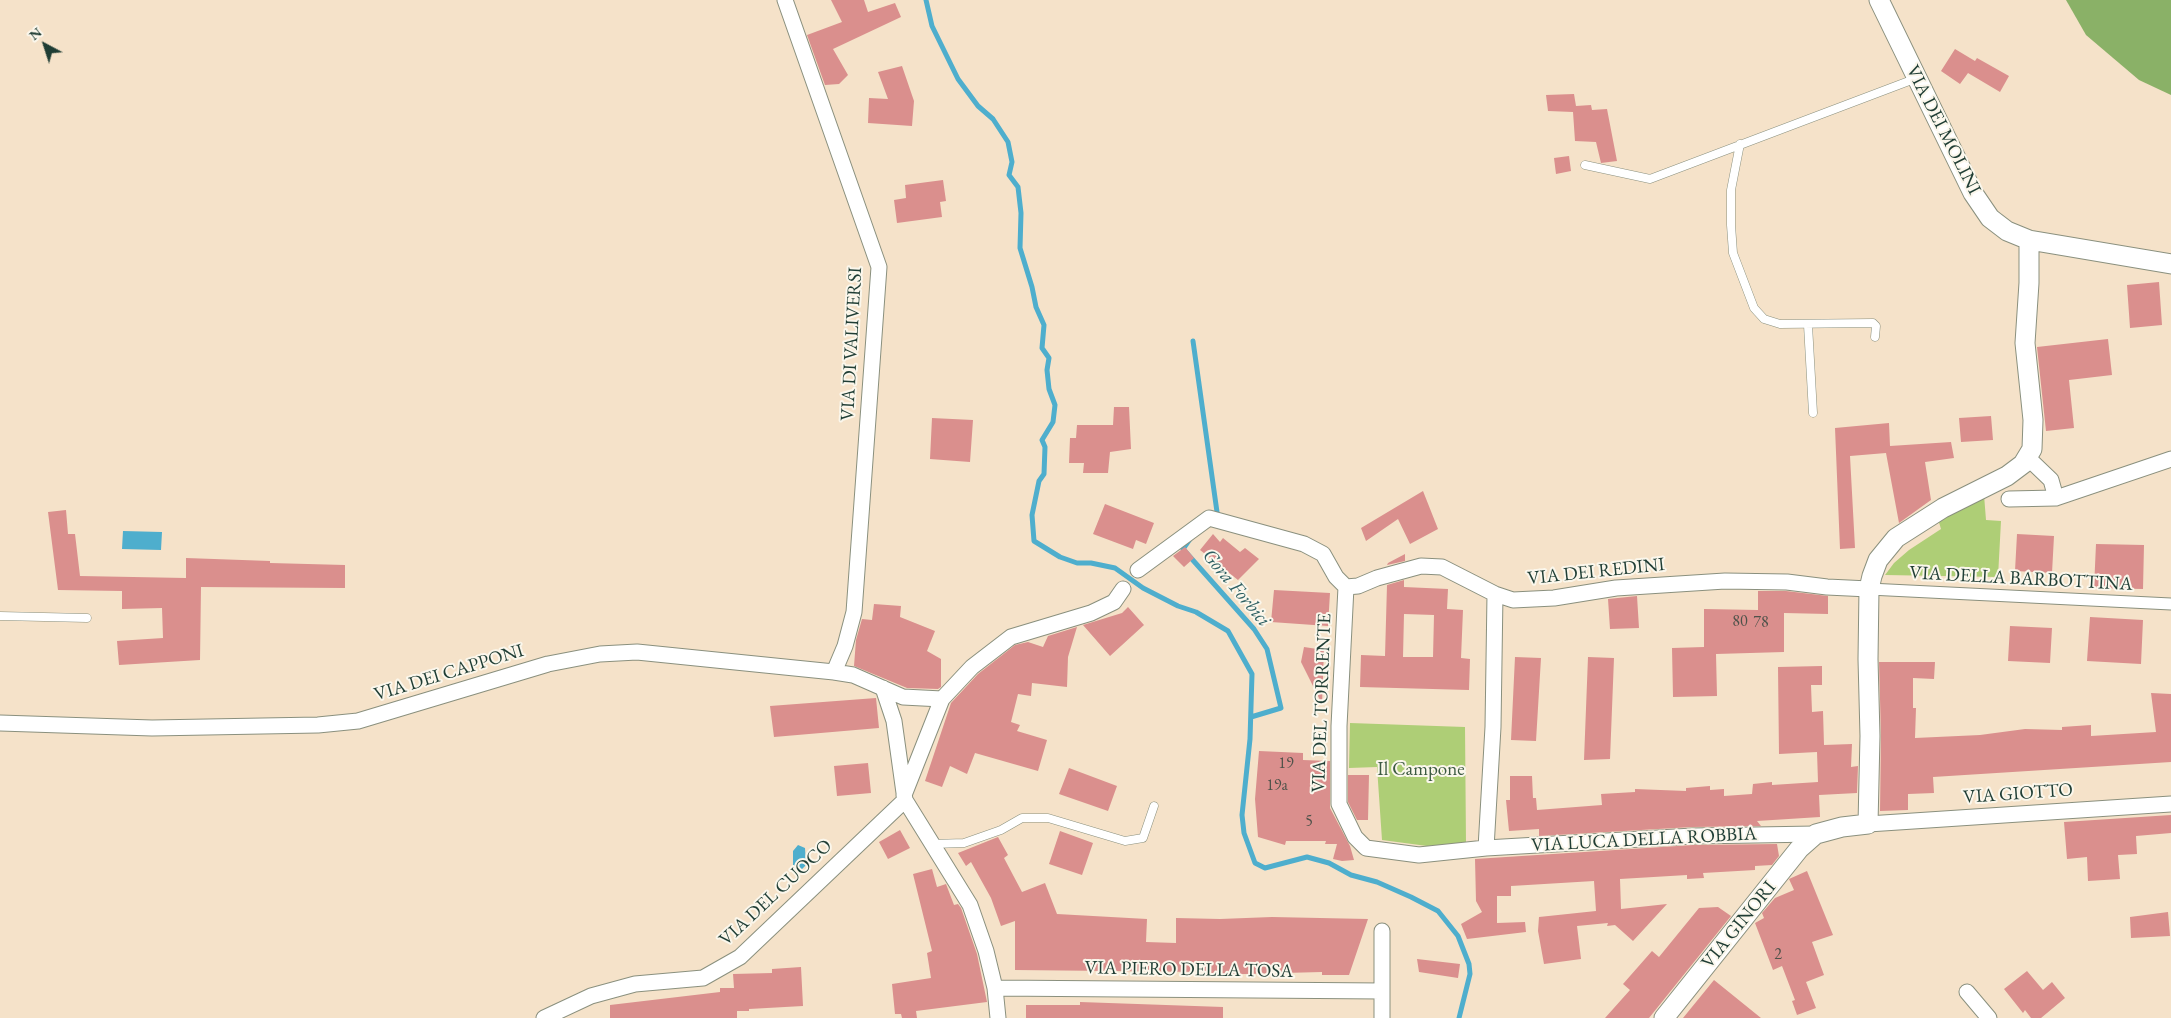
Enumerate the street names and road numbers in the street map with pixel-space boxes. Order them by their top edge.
street label: VIA DEI MOLINI [1901,61,1985,199]
street label: VIA DI VALIVERSI [837,266,867,422]
street label: VIA DEI REDINI [1526,553,1666,591]
street label: VIA DELLA BARBOTTINA [1909,562,2133,596]
street label: VIA DEL TORRENTE [1307,613,1337,793]
street label: VIA DEI CAPPONI [372,639,526,707]
street label: VIA GIOTTO [1962,779,2074,809]
street label: VIA LUCA DELLA ROBBIA [1531,823,1757,857]
street label: VIA DEL CUOCO [715,835,837,951]
street label: VIA GINORI [1697,877,1781,973]
street label: VIA PIERO DELLA TOSA [1084,957,1294,983]

